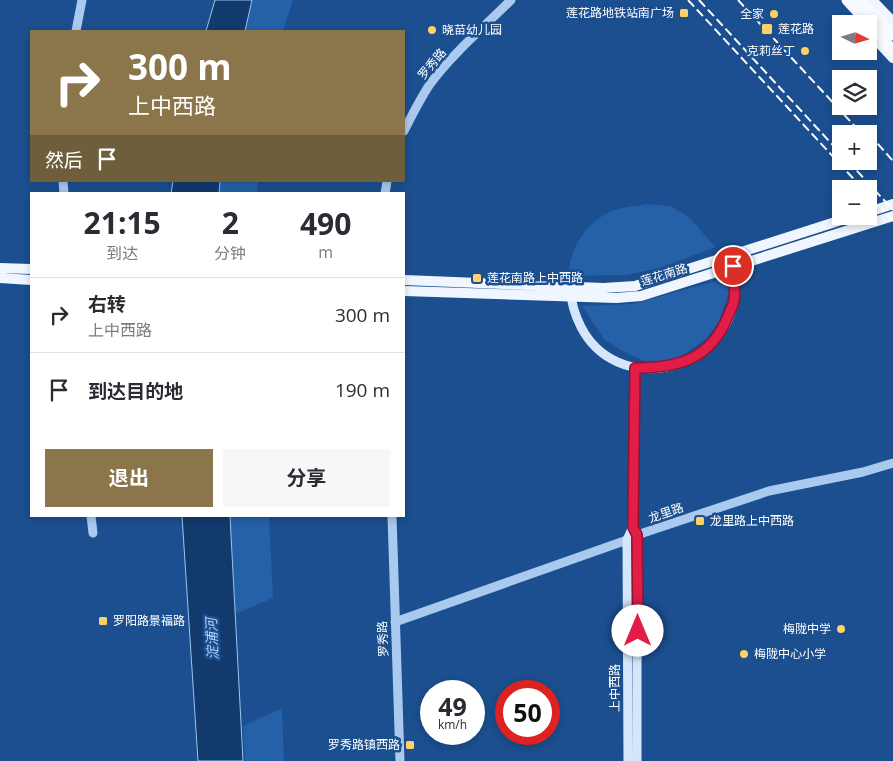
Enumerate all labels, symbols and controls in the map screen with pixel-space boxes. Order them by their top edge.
place label: 莲花路地铁站南广场 [566,4,674,21]
place label: 全家 [740,5,764,22]
marker: 莲花路地铁站南广场 [678,7,690,19]
marker: 全家 [768,8,780,20]
north arrow [832,15,878,60]
map controls [832,15,877,225]
place label: 莲花路 [778,20,814,37]
place label: 晓苗幼儿园 [442,21,502,38]
marker: 莲花路 [760,22,774,36]
marker: 晓苗幼儿园 [426,24,438,36]
place label: 克莉丝丁 [747,42,795,59]
text: 300 m [128,43,232,90]
street label: 罗秀路 [414,44,450,83]
marker: 克莉丝丁 [799,45,811,57]
icon: right [45,50,110,115]
button: layers [832,70,877,115]
text: 上中西路 [128,90,216,120]
button: + [832,125,877,170]
icon: arrive [93,145,121,173]
text: 然后 [45,147,83,173]
button: − [832,180,877,225]
text: 21:15 [84,202,161,243]
text: 2 [222,202,239,243]
text: 490 [300,203,351,244]
text: m [318,241,333,263]
text: 到达 [106,242,138,264]
text: 分钟 [214,242,246,264]
pin [712,245,754,287]
icon: arrive [719,252,747,280]
street label: 莲花南路 [638,259,689,290]
place label: 莲花南路上中西路 [487,269,583,286]
marker: 莲花南路上中西路 [471,272,483,284]
text: 右转 [88,291,126,317]
icon: right [45,301,73,329]
text: 300 m [335,302,390,328]
text: 上中西路 [88,319,152,341]
icon: arrive [45,376,73,404]
text: 190 m [335,377,390,403]
text: 到达目的地 [88,378,183,404]
button: 退出 [45,449,213,507]
button: 分享 [223,449,390,507]
street label: 龙里路 [646,499,686,526]
place label: 龙里路上中西路 [710,512,794,529]
marker: 龙里路上中西路 [694,515,706,527]
position arrow [611,604,663,656]
place label: 罗阳路景福路 [113,612,185,629]
marker: 罗阳路景福路 [97,615,109,627]
water label: 淀浦河 [201,615,222,660]
place label: 梅陇中学 [783,620,831,637]
street label: 罗秀路 [373,621,392,657]
marker: 梅陇中学 [835,623,847,635]
place label: 梅陇中心小学 [754,645,826,662]
marker: 梅陇中心小学 [738,648,750,660]
street label: 上中西路 [606,664,623,712]
speed limit sign: 50 [495,680,560,745]
text: 49 [438,689,467,723]
text: km/h [438,716,467,733]
place label: 罗秀路镇西路 [328,736,400,753]
marker: 罗秀路镇西路 [404,739,416,751]

